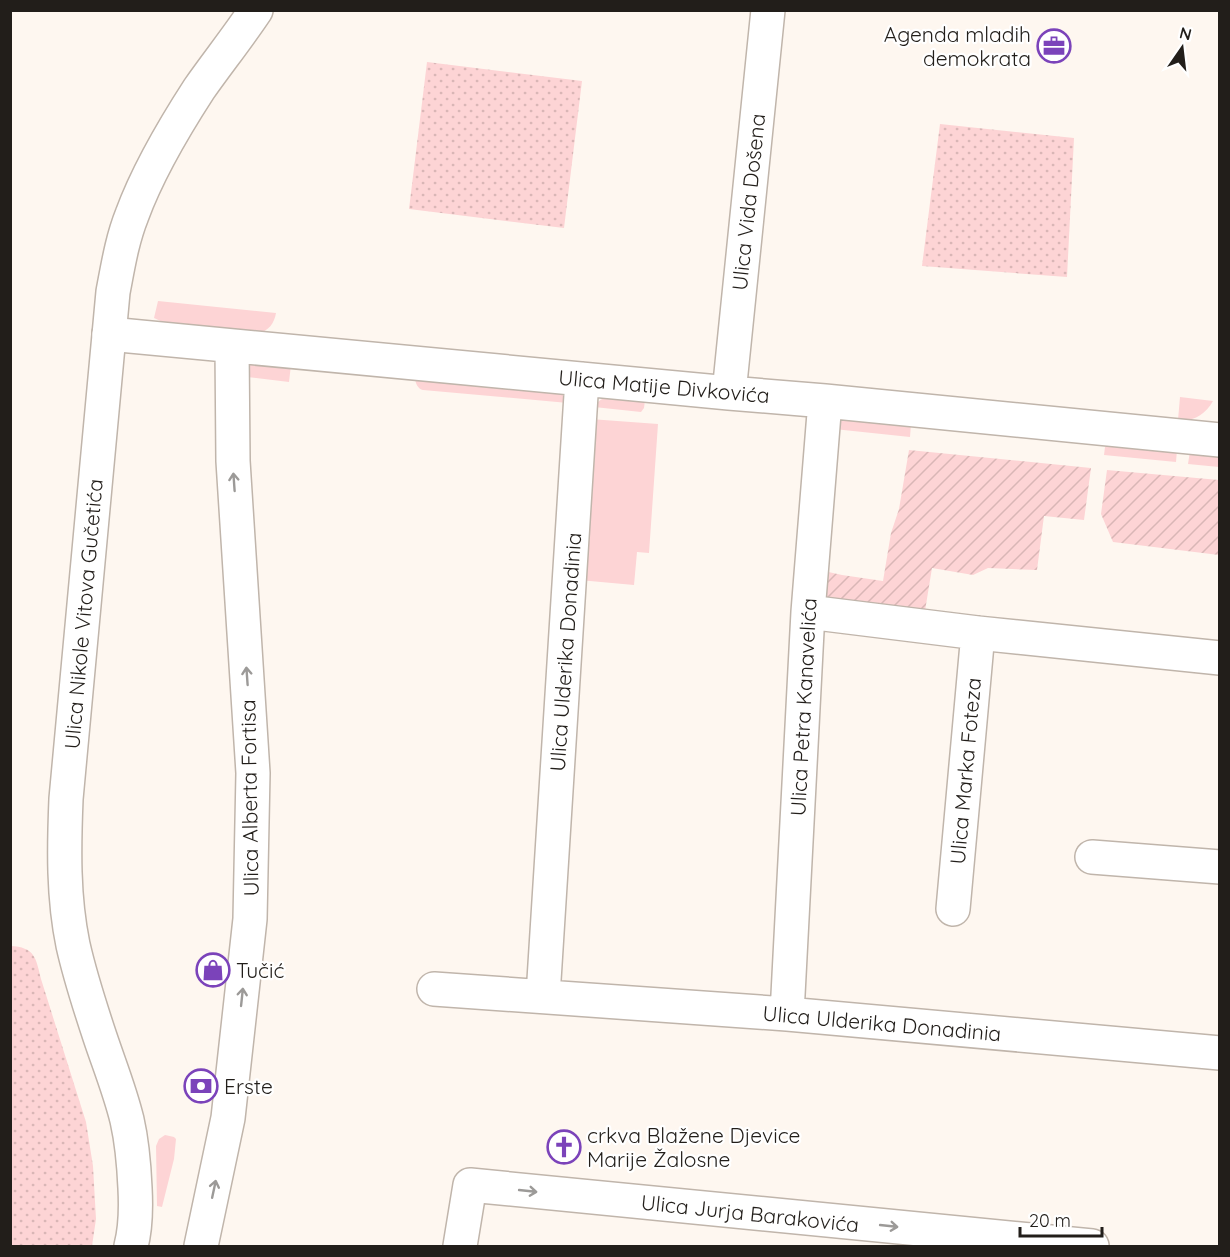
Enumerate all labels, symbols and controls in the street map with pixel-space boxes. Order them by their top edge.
north arrow [1152,18,1212,78]
place label: Agenda mladih demokrata [884,21,1031,71]
text: N [1178,22,1194,45]
office icon: Agenda mladih demokrata [1036,28,1072,64]
street label: Ulica Vida Došena [726,112,770,292]
street label: Ulica Matije Divkovića [557,364,771,408]
one-way arrow [229,472,240,492]
street label: Ulica Nikole Vitova Gučetića [58,478,108,750]
street label: Ulica Ulderika Donadinia [544,532,586,772]
street label: Ulica Petra Kanavelića [784,597,822,817]
one-way arrow [241,667,252,687]
street label: Ulica Marka Foteza [944,677,986,865]
street label: Ulica Alberta Fortisa [234,699,264,897]
shop icon: Tučić [195,952,231,988]
place label: Tučić [236,957,284,983]
one-way arrow [237,987,248,1007]
street label: Ulica Ulderika Donadinia [762,1000,1002,1046]
bank icon: Erste [183,1068,219,1104]
place label: Erste [224,1073,273,1099]
place label: crkva Blažene Djevice Marije Žalosne [587,1122,800,1172]
church icon: crkva Blažene Djevice Marije Žalosne [546,1129,582,1165]
one-way arrow [208,1180,220,1199]
one-way arrow [517,1186,537,1197]
street label: Ulica Jurja Barakovića [640,1189,860,1237]
scale bar [1020,1200,1102,1238]
text: 20 m [1029,1209,1071,1232]
one-way arrow [879,1221,899,1232]

